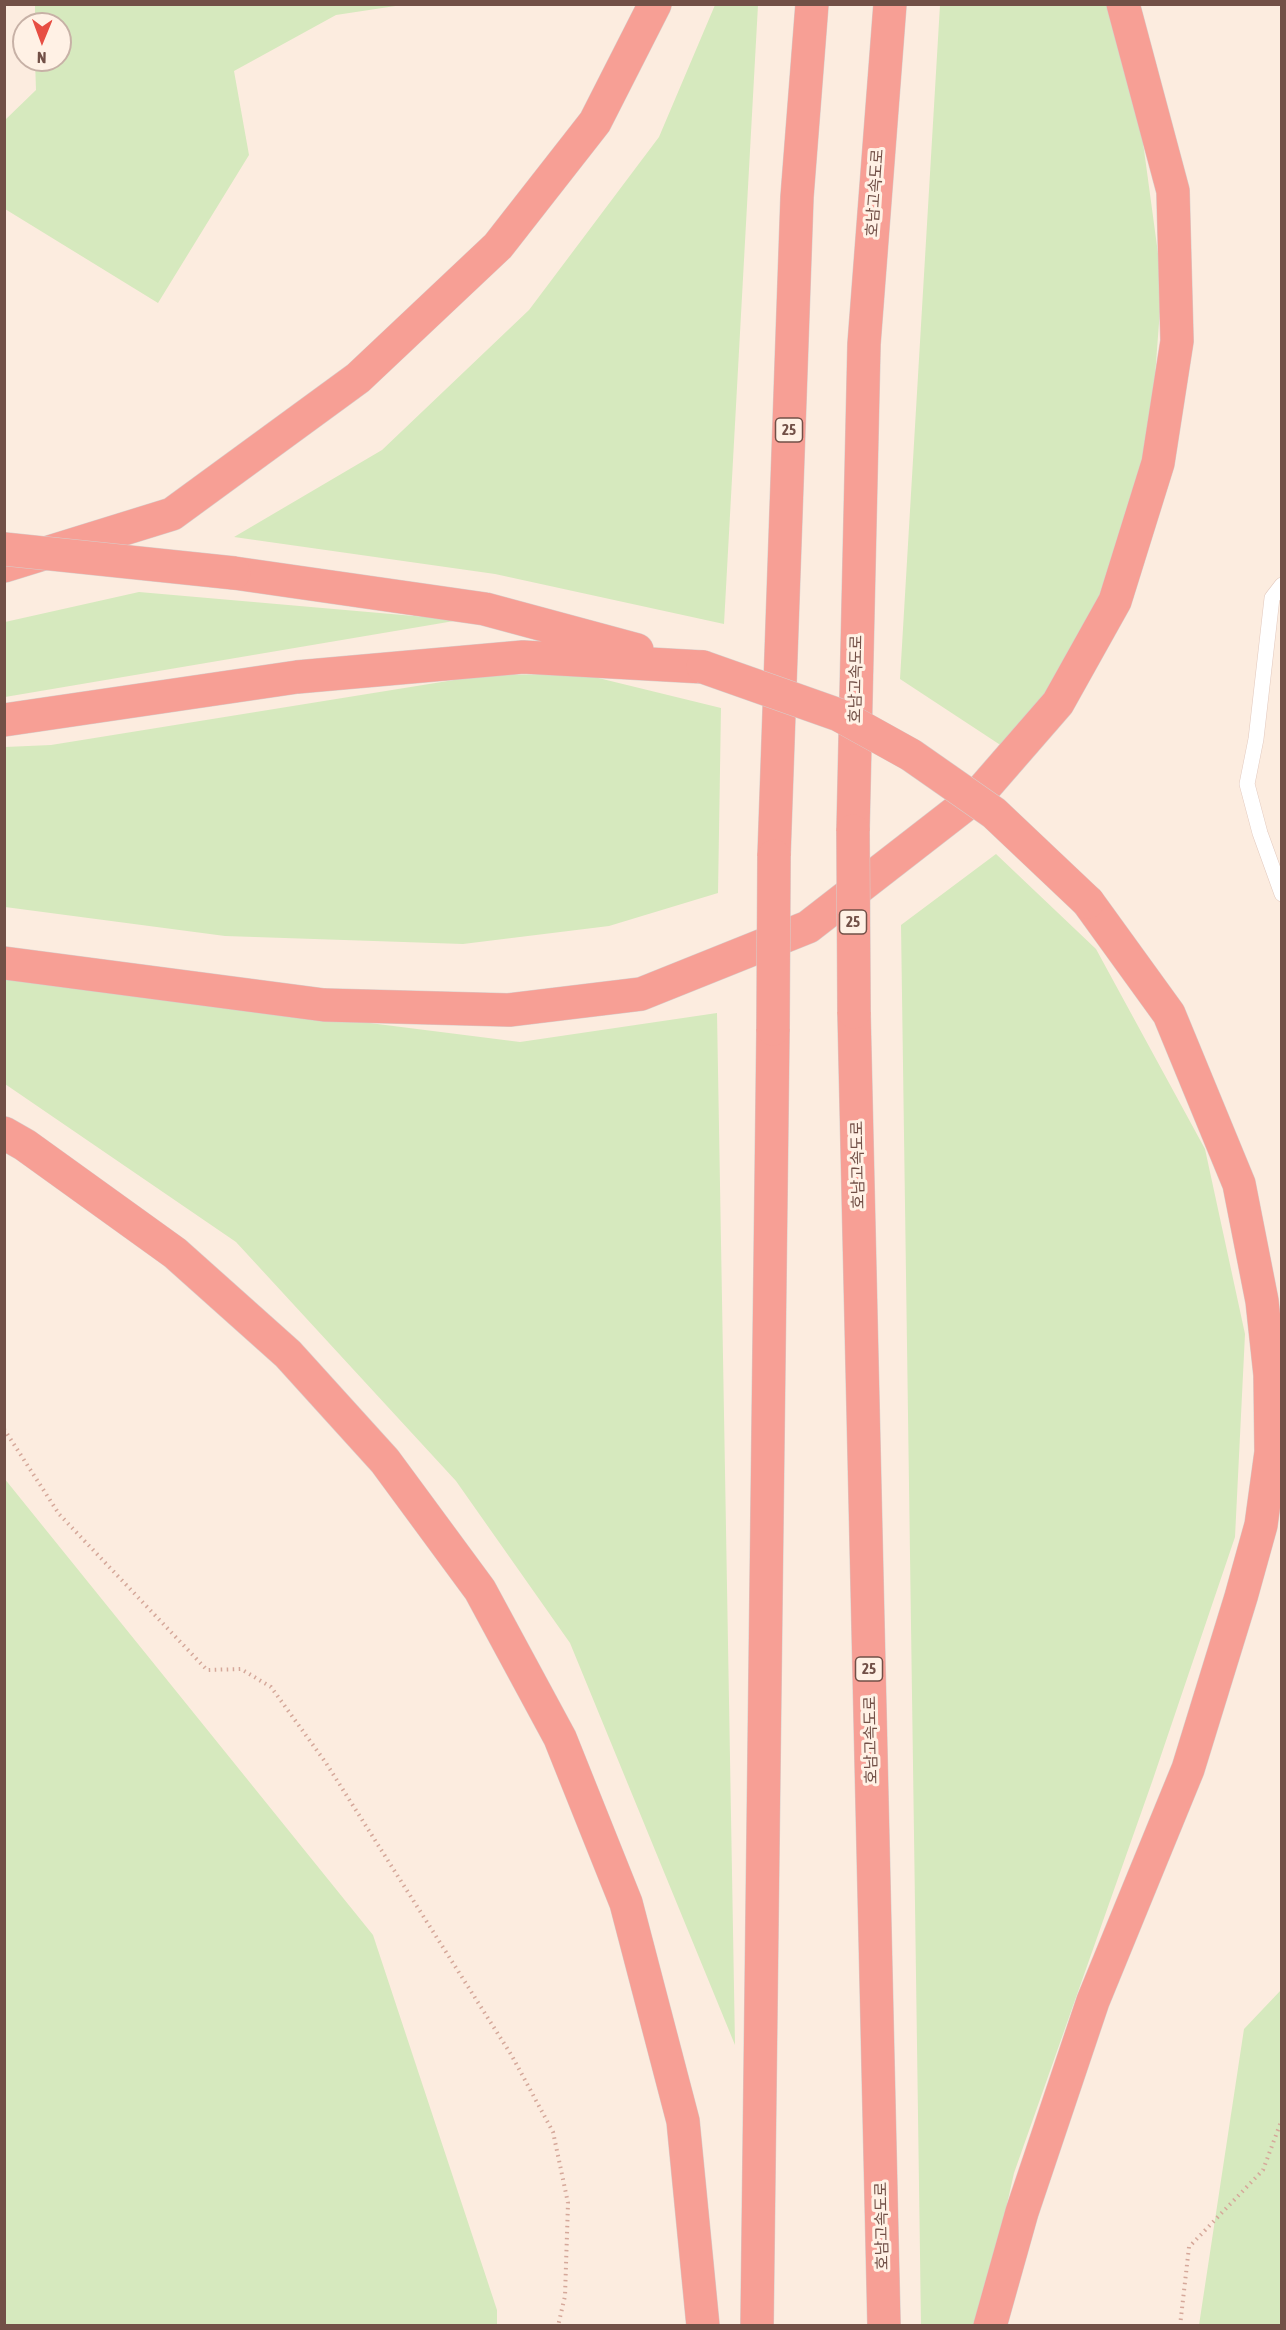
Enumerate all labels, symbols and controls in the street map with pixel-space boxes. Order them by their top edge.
north arrow [12,12,72,72]
text: N [37,49,47,67]
street label: 호남고속도로 [862,148,888,238]
road number: 25 [776,418,802,442]
street label: 호남고속도로 [846,635,866,723]
road number: 25 [840,910,866,934]
street label: 호남고속도로 [848,1121,868,1209]
road number: 25 [856,1657,882,1681]
street label: 호남고속도로 [861,1696,881,1784]
street label: 호남고속도로 [872,2182,892,2270]

